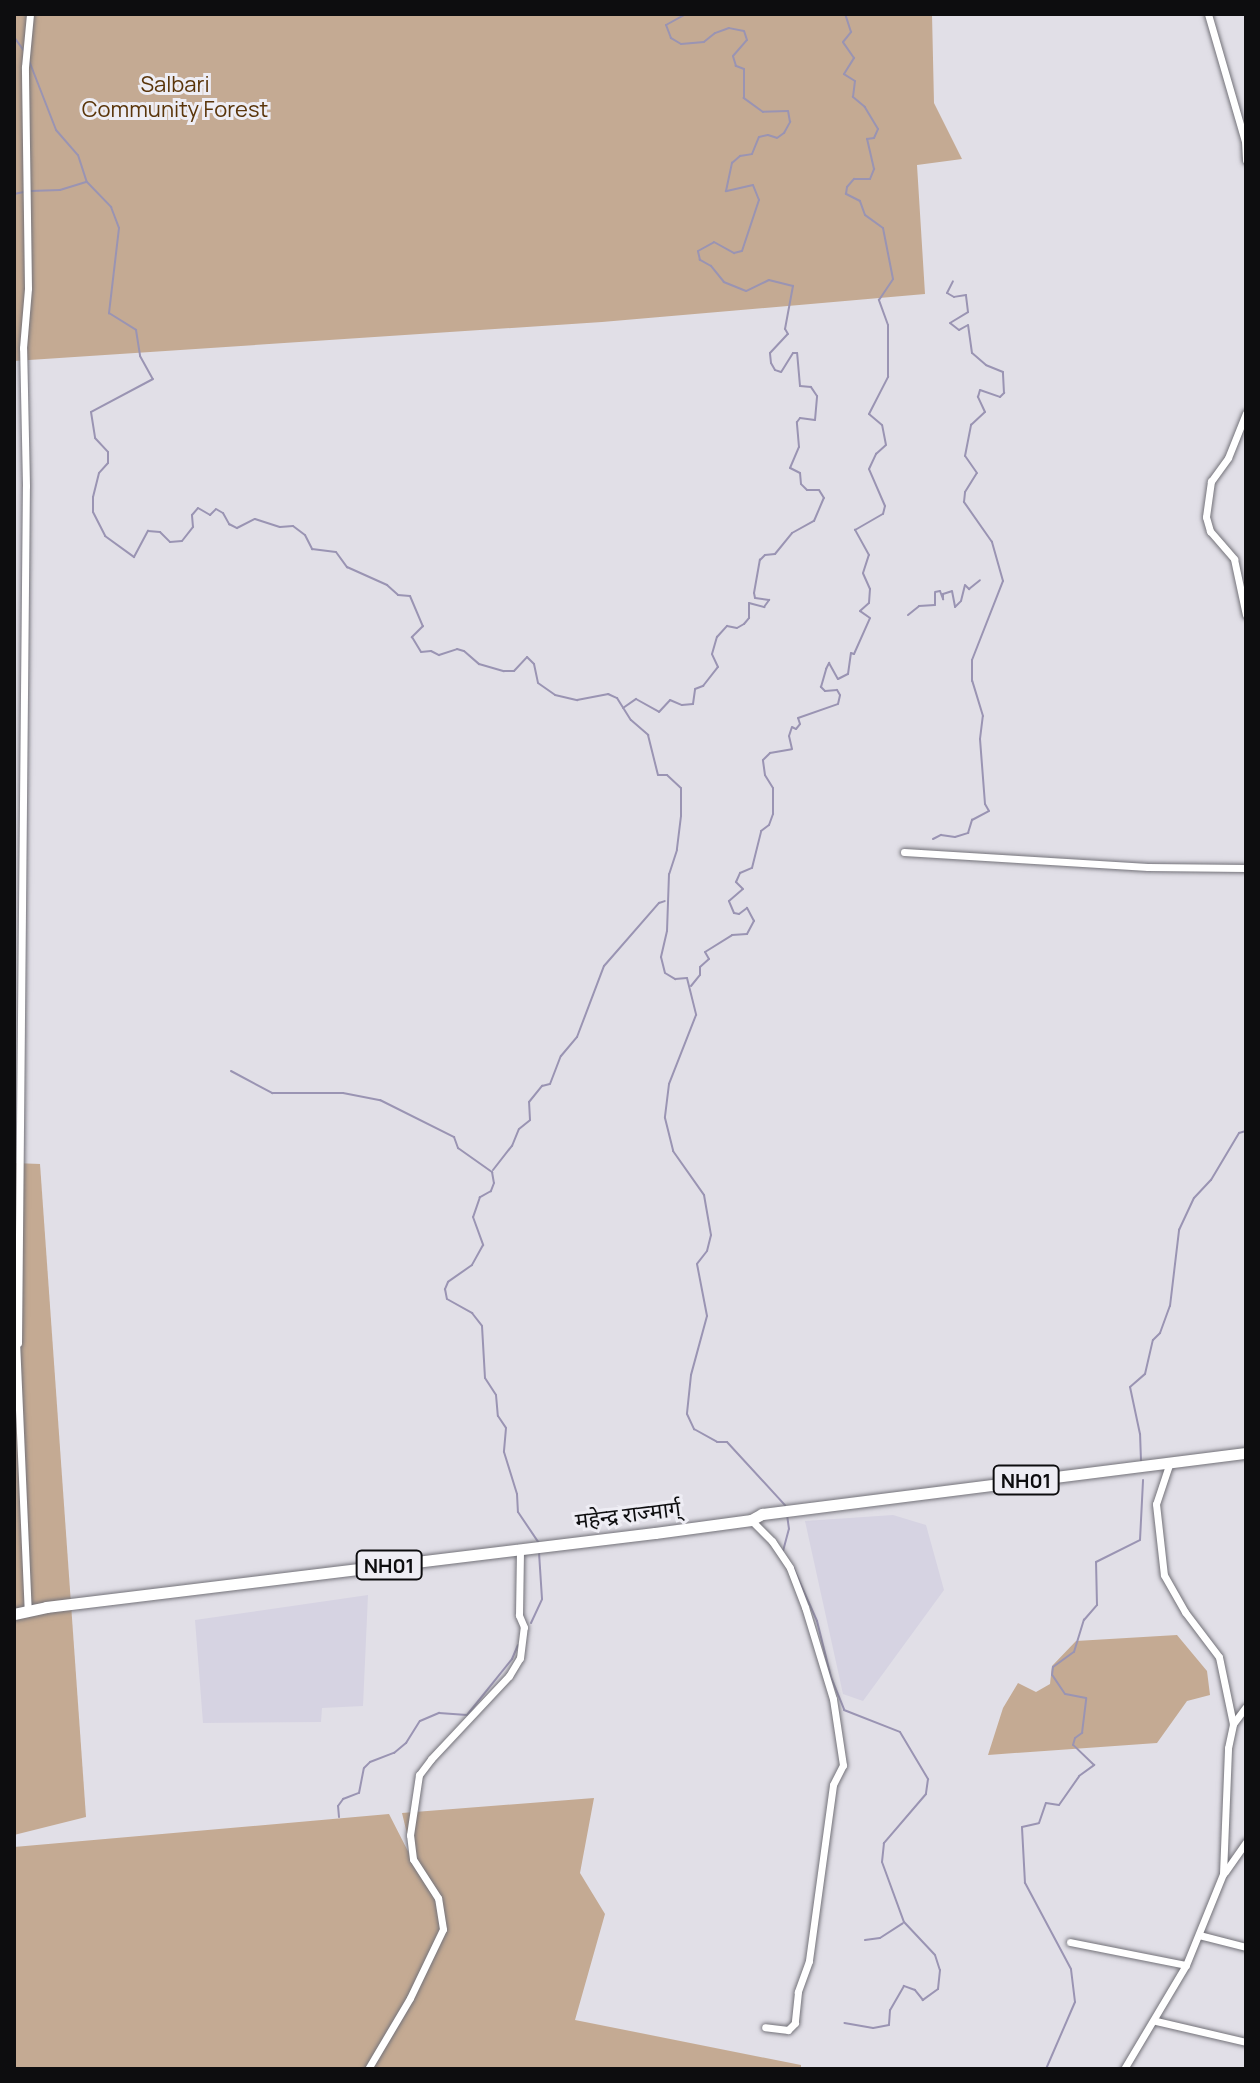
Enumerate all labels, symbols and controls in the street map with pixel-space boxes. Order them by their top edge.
park label: Salbari Community Forest [82,71,268,122]
road number: NH01 [992,1464,1060,1496]
street label: महेन्द्र राज्मार्ग् [574,1495,682,1535]
road number: NH01 [355,1549,423,1581]

